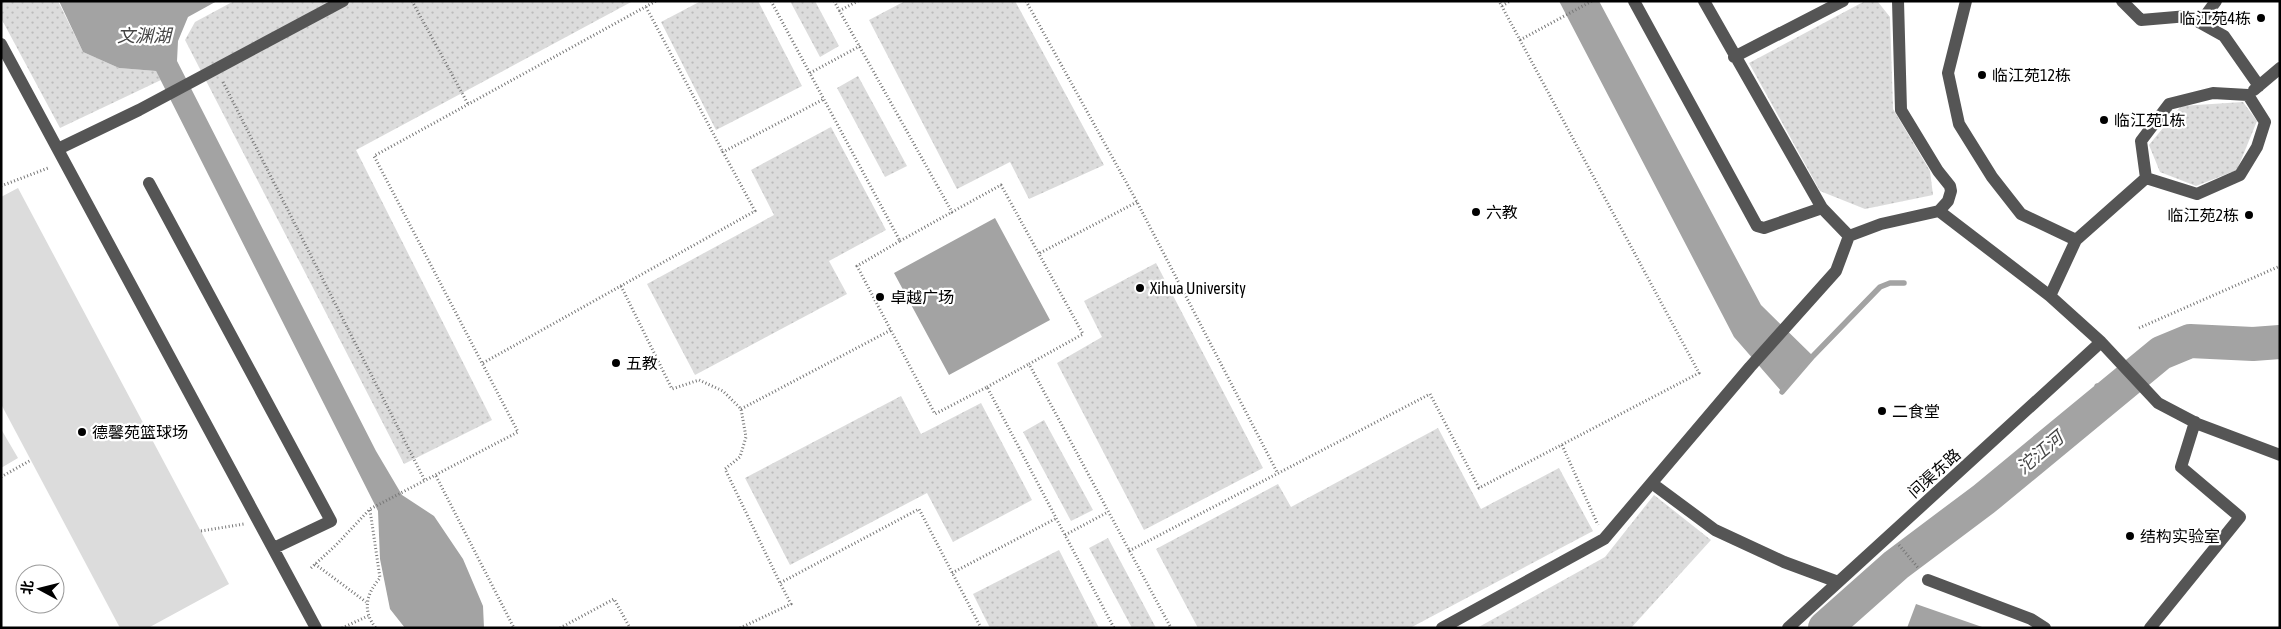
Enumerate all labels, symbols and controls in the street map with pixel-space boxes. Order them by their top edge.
place label: 临江苑4栋 [2179,9,2251,27]
marker: 临江苑4栋 [2255,12,2267,24]
water label: 文渊湖 [117,25,174,46]
place label: 临江苑12栋 [1992,66,2071,84]
marker: 临江苑12栋 [1976,69,1988,81]
place label: 临江苑1栋 [2114,111,2186,129]
marker: 临江苑1栋 [2098,114,2110,126]
place label: 六教 [1486,203,1518,221]
marker: 六教 [1470,206,1482,218]
place label: 临江苑2栋 [2167,206,2239,224]
marker: 临江苑2栋 [2243,209,2255,221]
place label: Xihua University [1150,279,1246,298]
marker: Xihua University [1134,282,1146,294]
place label: 卓越广场 [890,288,954,306]
marker: 卓越广场 [874,291,886,303]
place label: 五教 [626,354,658,372]
marker: 五教 [610,357,622,369]
place label: 二食堂 [1892,402,1940,420]
marker: 二食堂 [1876,405,1888,417]
place label: 德馨苑篮球场 [92,423,188,441]
water label: 沱江河 [2012,425,2069,478]
marker: 德馨苑篮球场 [76,426,88,438]
street label: 问渠东路 [1904,445,1964,501]
place label: 结构实验室 [2140,527,2220,545]
marker: 结构实验室 [2124,530,2136,542]
north arrow [15,564,65,614]
text: 北 [18,579,36,595]

